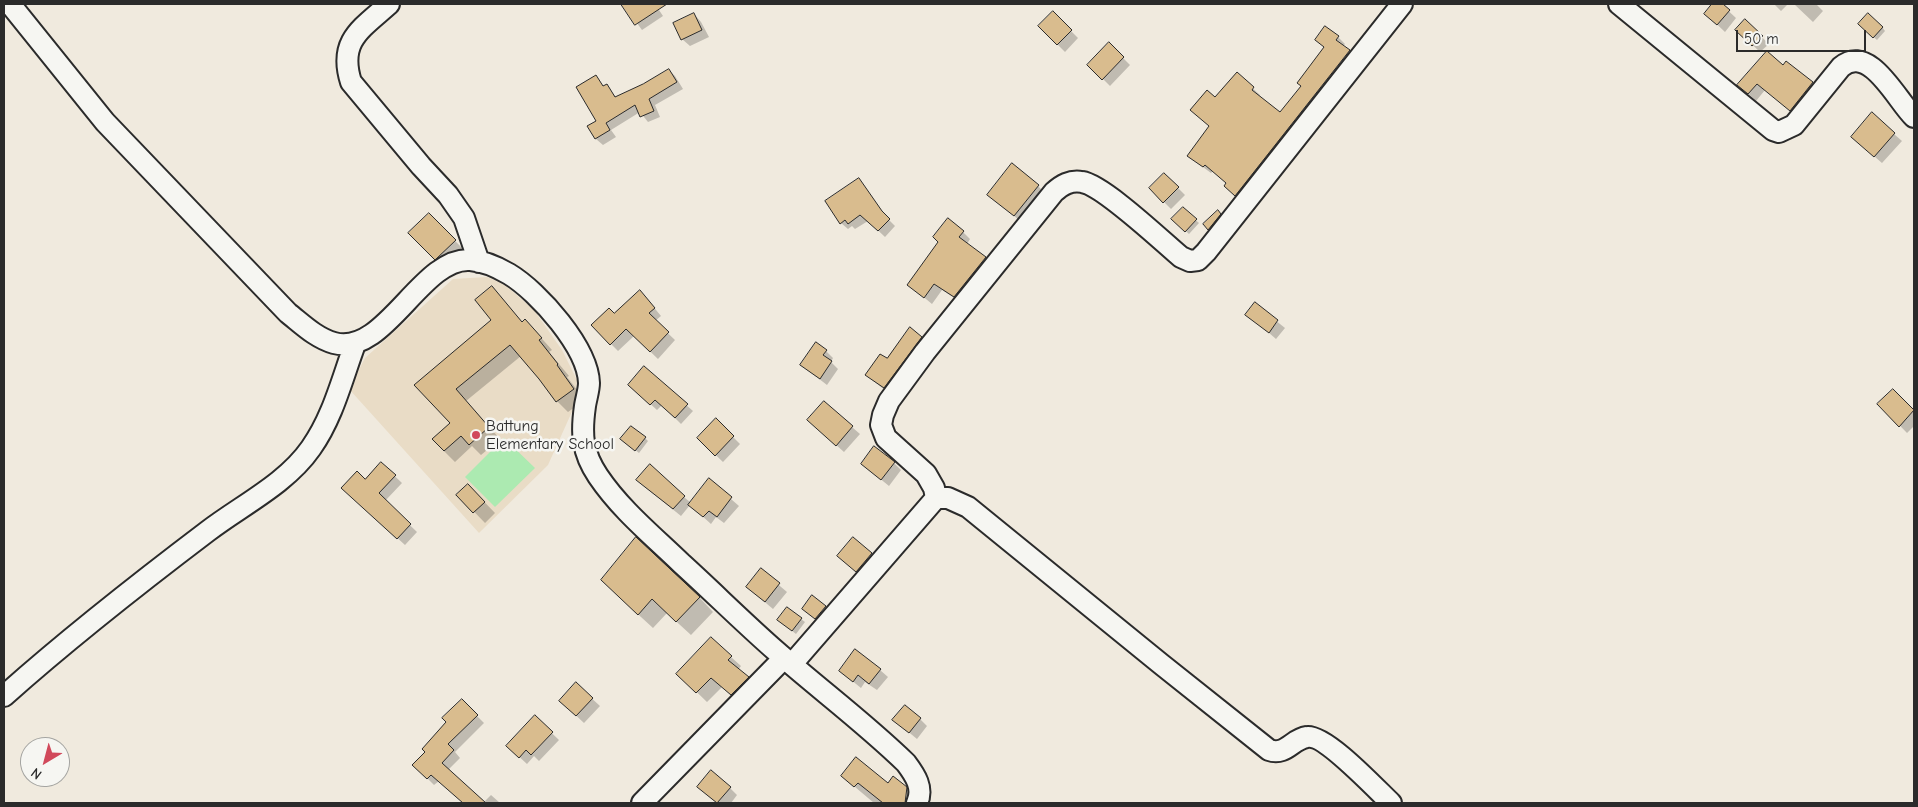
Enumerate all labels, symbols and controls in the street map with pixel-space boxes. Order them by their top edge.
scale bar [1738,20,1868,52]
text: 50 m [1744,30,1779,48]
place label: Battung Elementary School [486,416,614,454]
marker: Battung Elementary School [470,429,482,441]
north arrow [20,737,70,787]
text: N [28,764,45,783]

